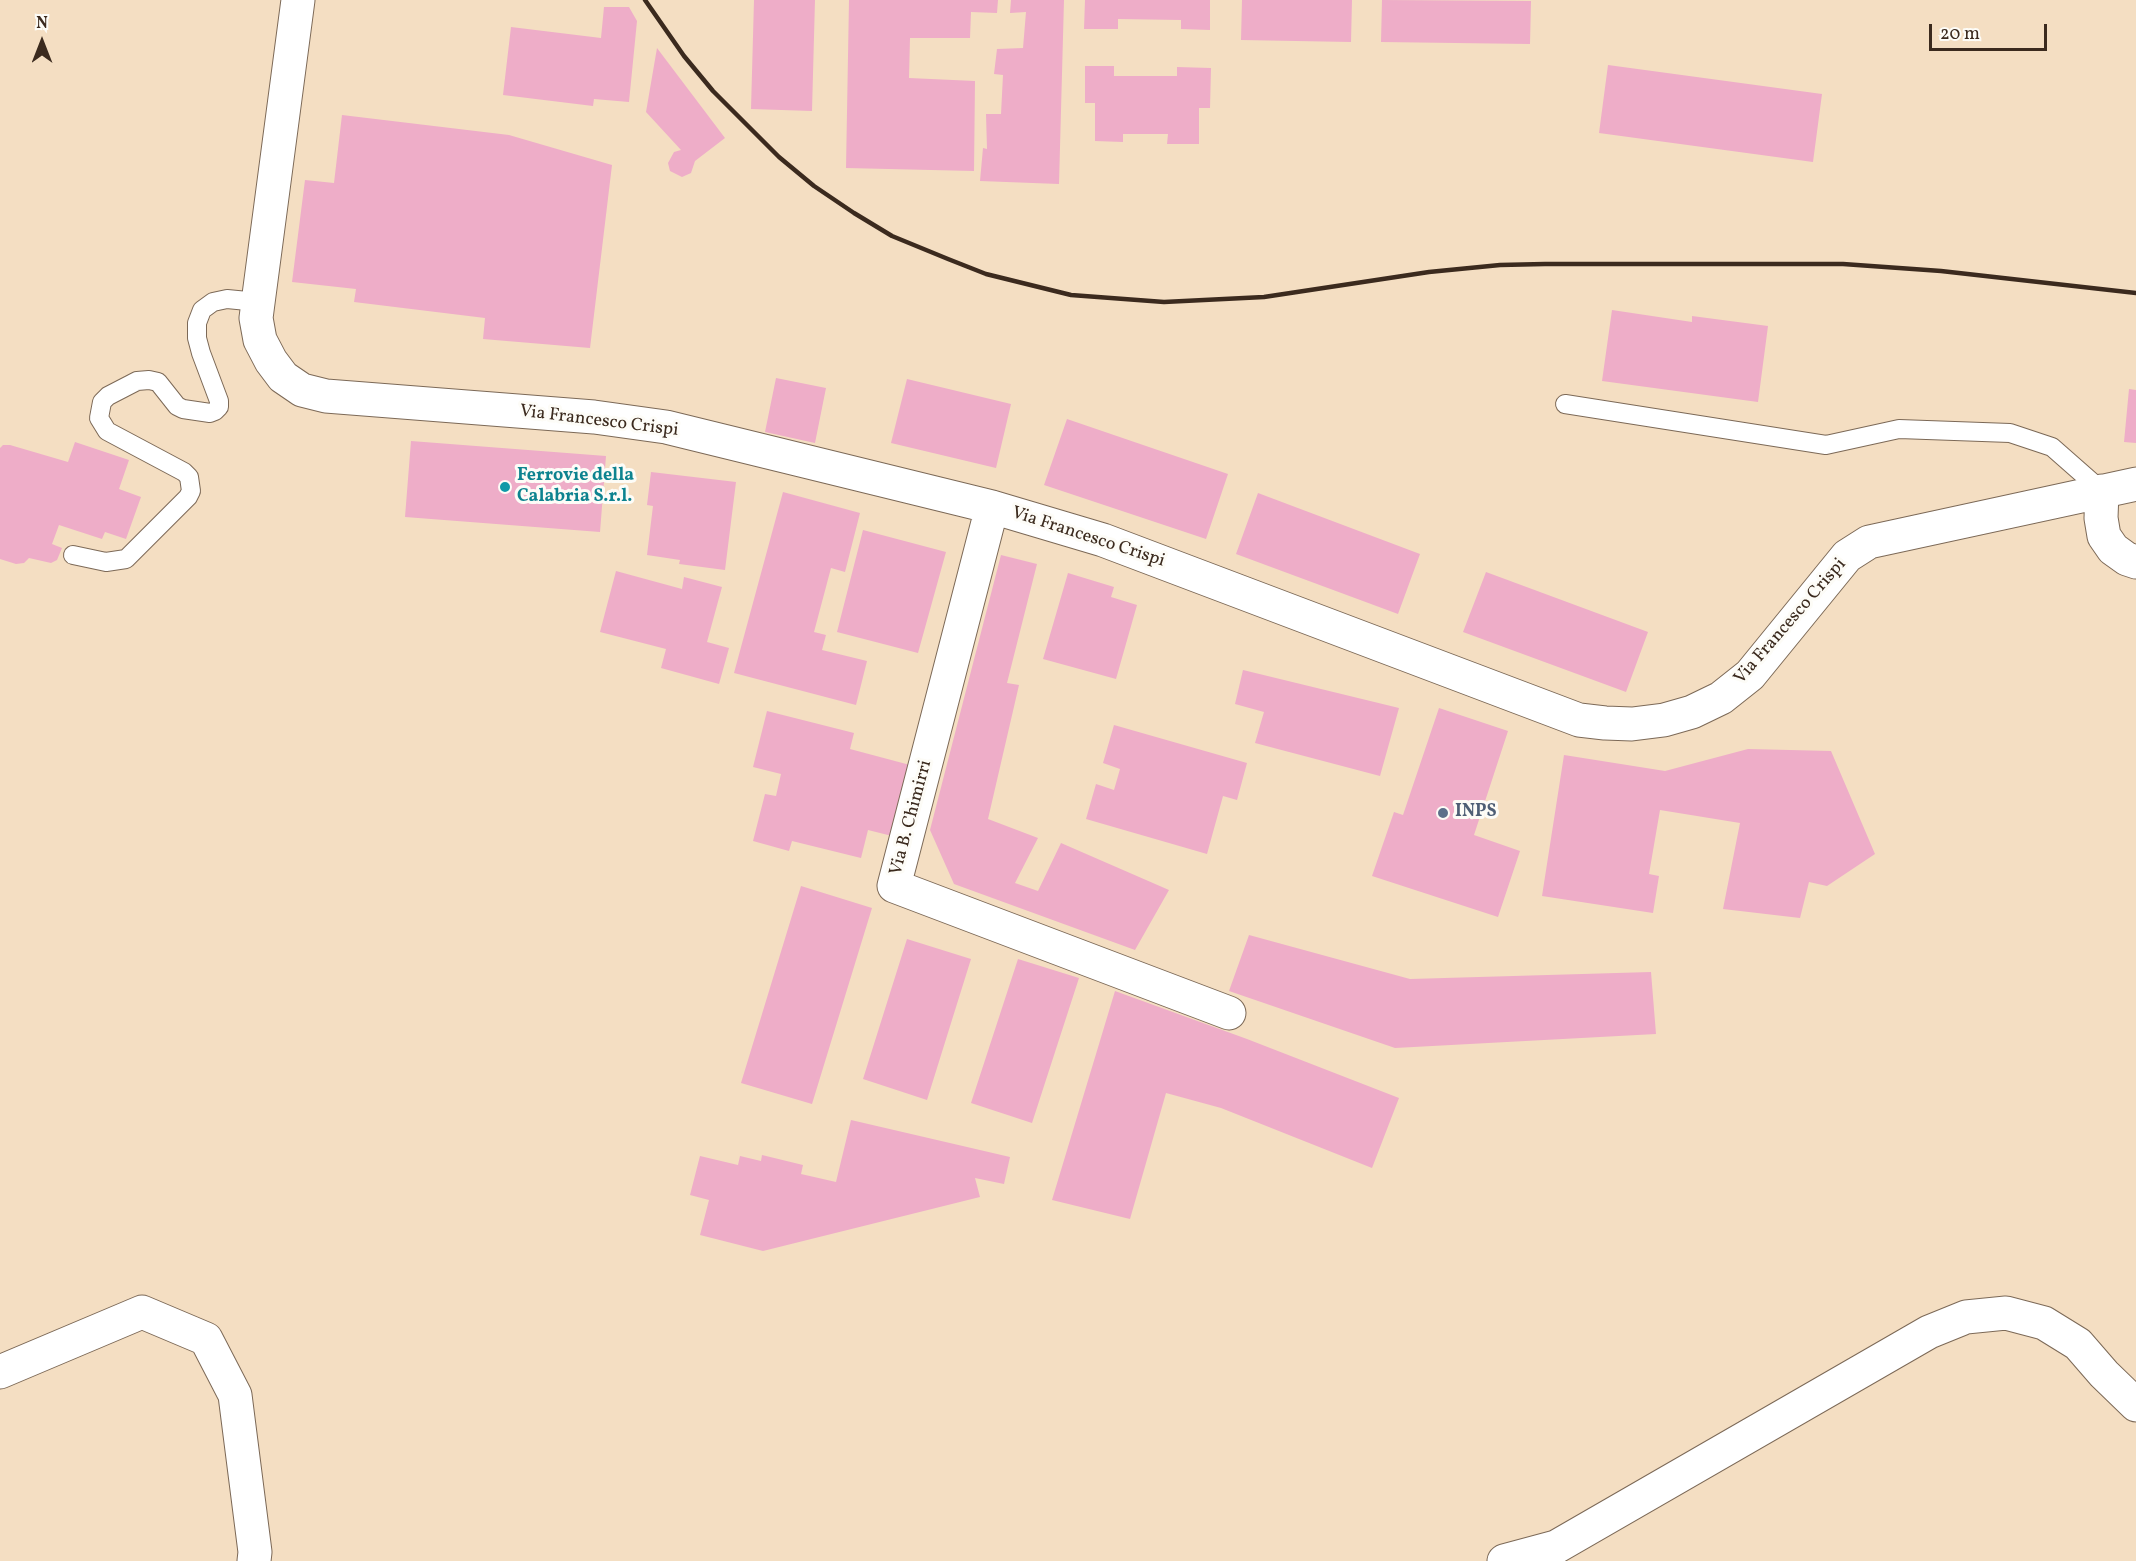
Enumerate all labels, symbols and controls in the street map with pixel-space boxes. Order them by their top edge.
north arrow [12,12,72,72]
scale bar [1932,12,2050,50]
text: N [36,13,48,35]
text: 20 m [1940,22,1980,47]
street label: Via Francesco Crispi [518,402,680,442]
place label: Ferrovie della Calabria S.r.l. [517,466,634,508]
marker: Ferrovie della Calabria S.r.l. [498,480,512,494]
street label: Via Francesco Crispi [1009,503,1167,573]
street label: Via Francesco Crispi [1730,555,1852,689]
street label: Via B. Chimirri [886,758,938,878]
place label: INPS [1455,802,1496,824]
marker: INPS [1436,806,1450,820]

